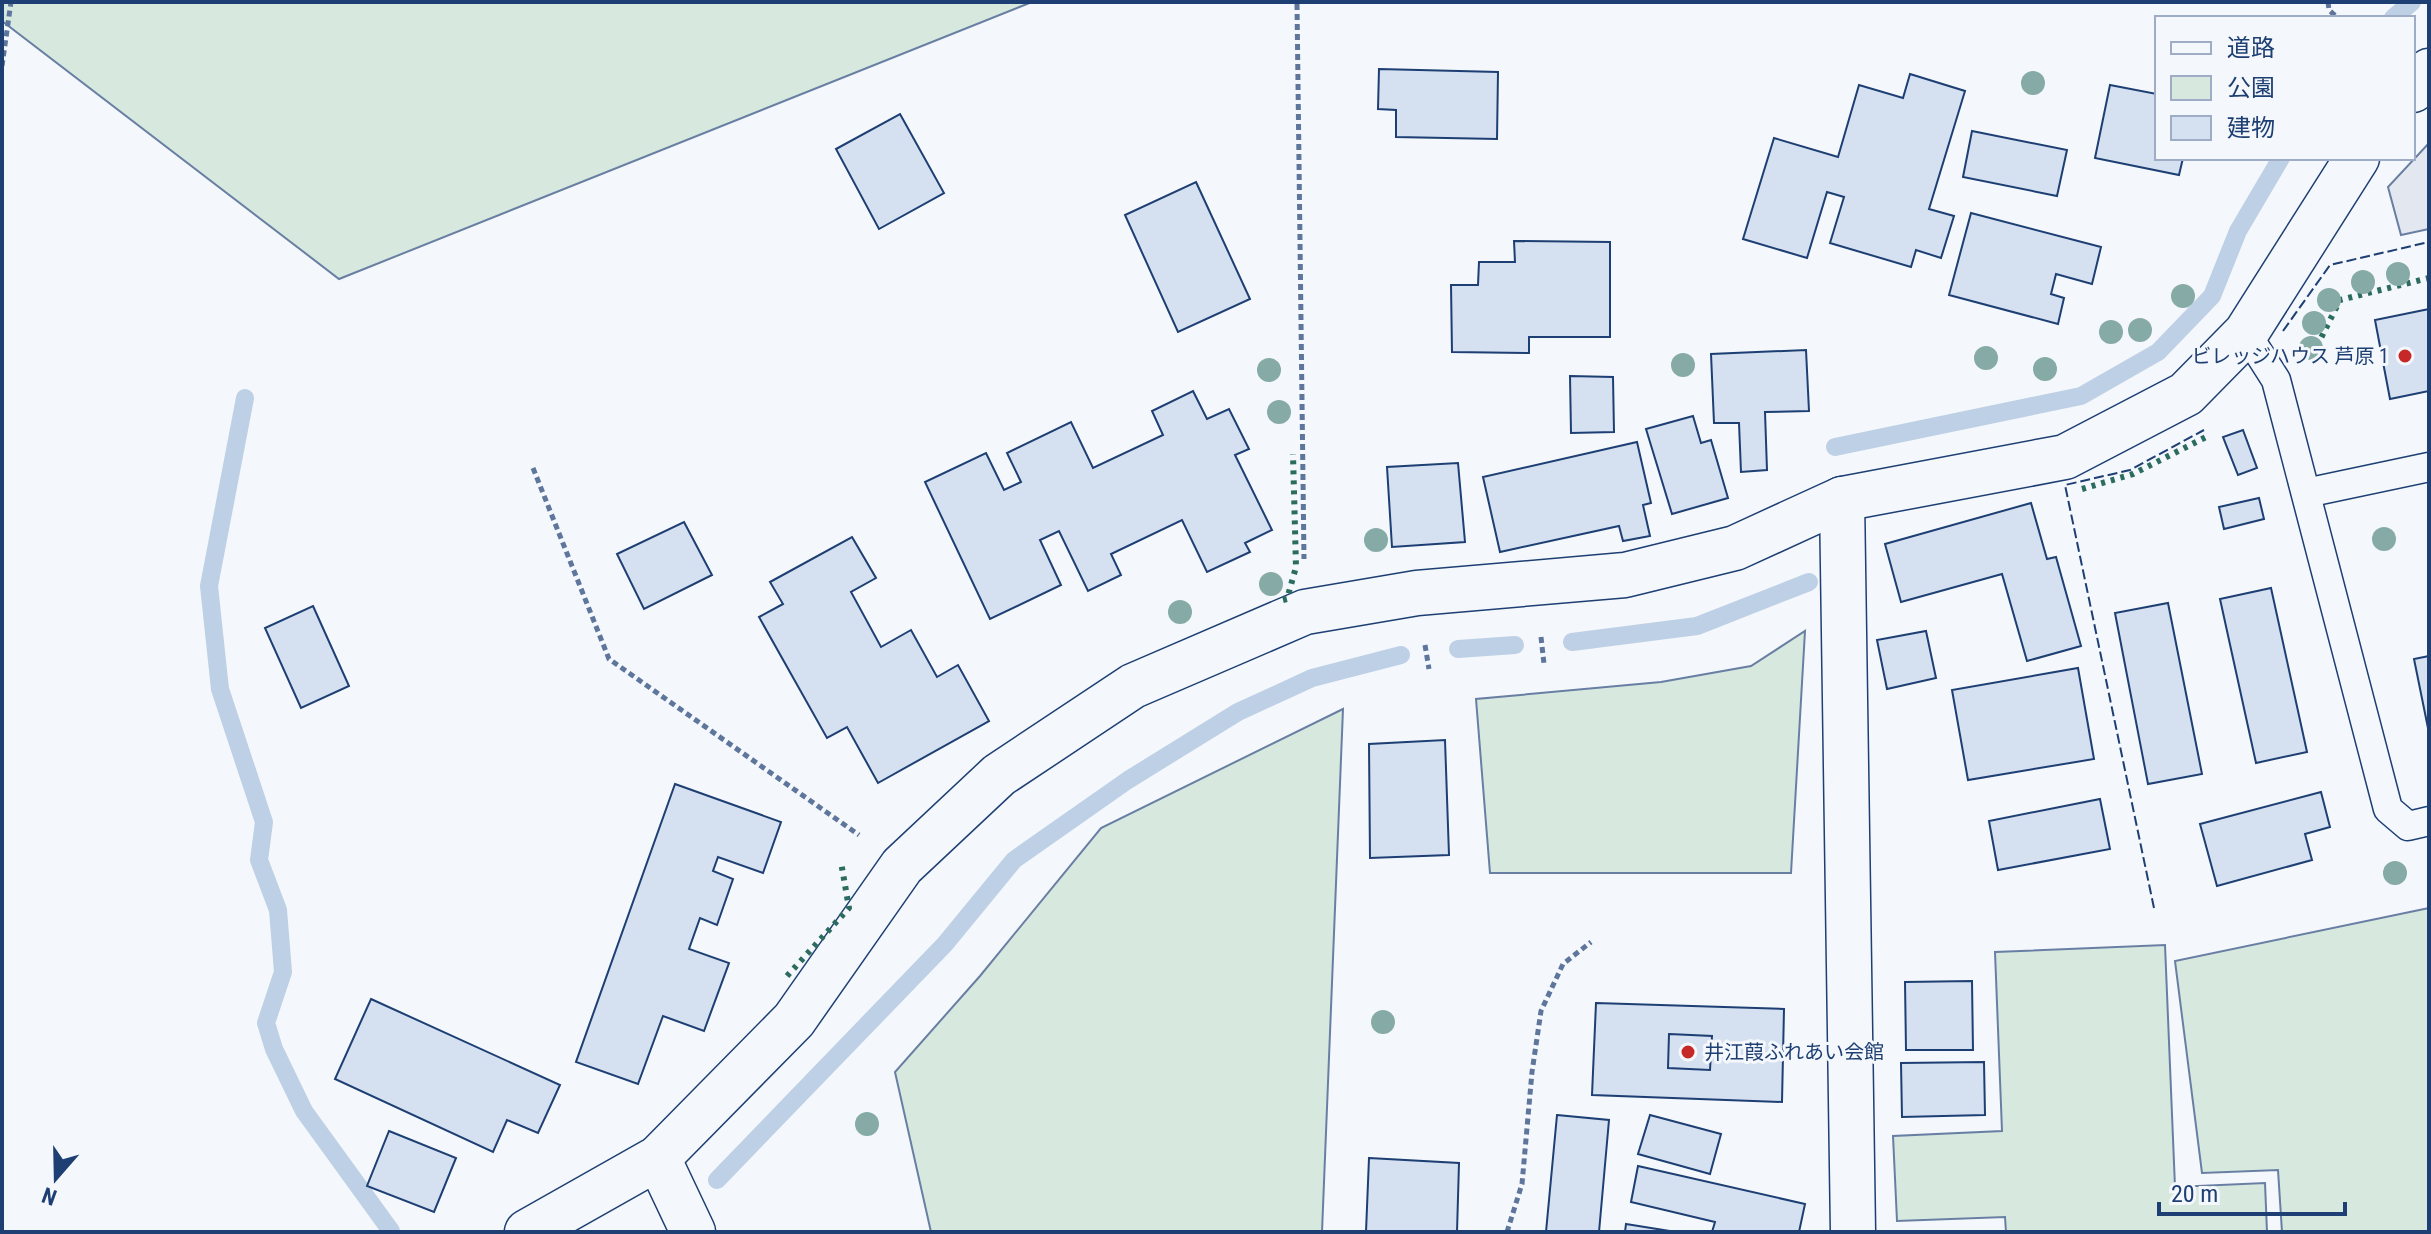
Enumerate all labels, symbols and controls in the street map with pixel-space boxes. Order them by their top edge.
legend [2155,16,2415,160]
text: 道路 [2227,34,2275,62]
text: 公園 [2227,74,2275,102]
text: 建物 [2227,114,2275,142]
place label: ビレッジハウス 芦原 1 [2191,344,2389,368]
marker: ビレッジハウス 芦原 1 [2396,347,2414,365]
place label: 井江葭ふれあい会館 [1704,1040,1884,1064]
marker: 井江葭ふれあい会館 [1679,1043,1697,1061]
north arrow [16,1138,96,1218]
scale bar [2159,1166,2345,1216]
text: 20 m [2171,1180,2218,1208]
text: N [39,1182,60,1210]

